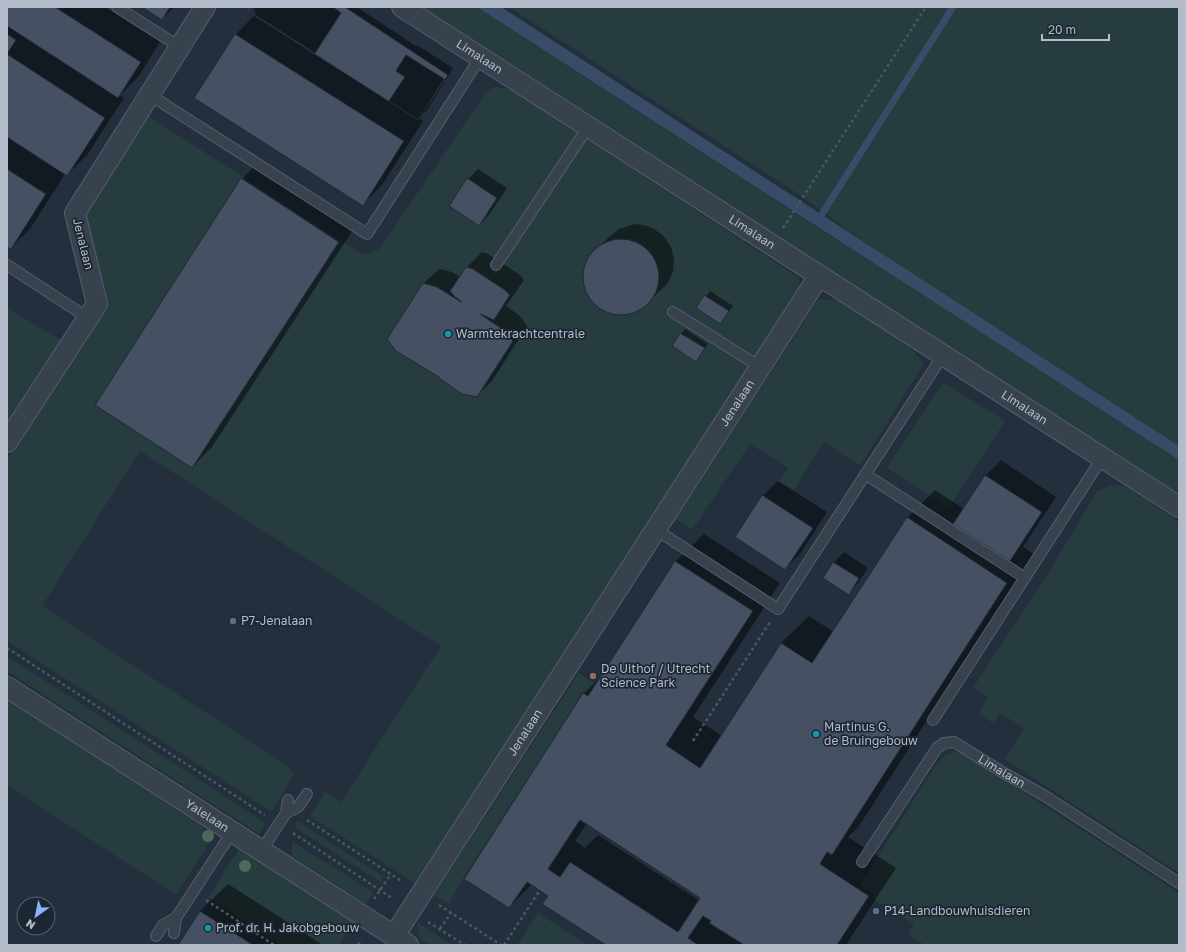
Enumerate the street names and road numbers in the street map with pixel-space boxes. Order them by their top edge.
street label: Limalaan [454,36,506,77]
street label: Limalaan [726,211,778,252]
street label: Jenalaan [70,217,97,271]
street label: Jenalaan [716,377,757,429]
street label: Limalaan [999,387,1051,427]
street label: Jenalaan [504,706,545,758]
street label: Limalaan [976,751,1028,790]
street label: Yalelaan [183,796,232,835]

